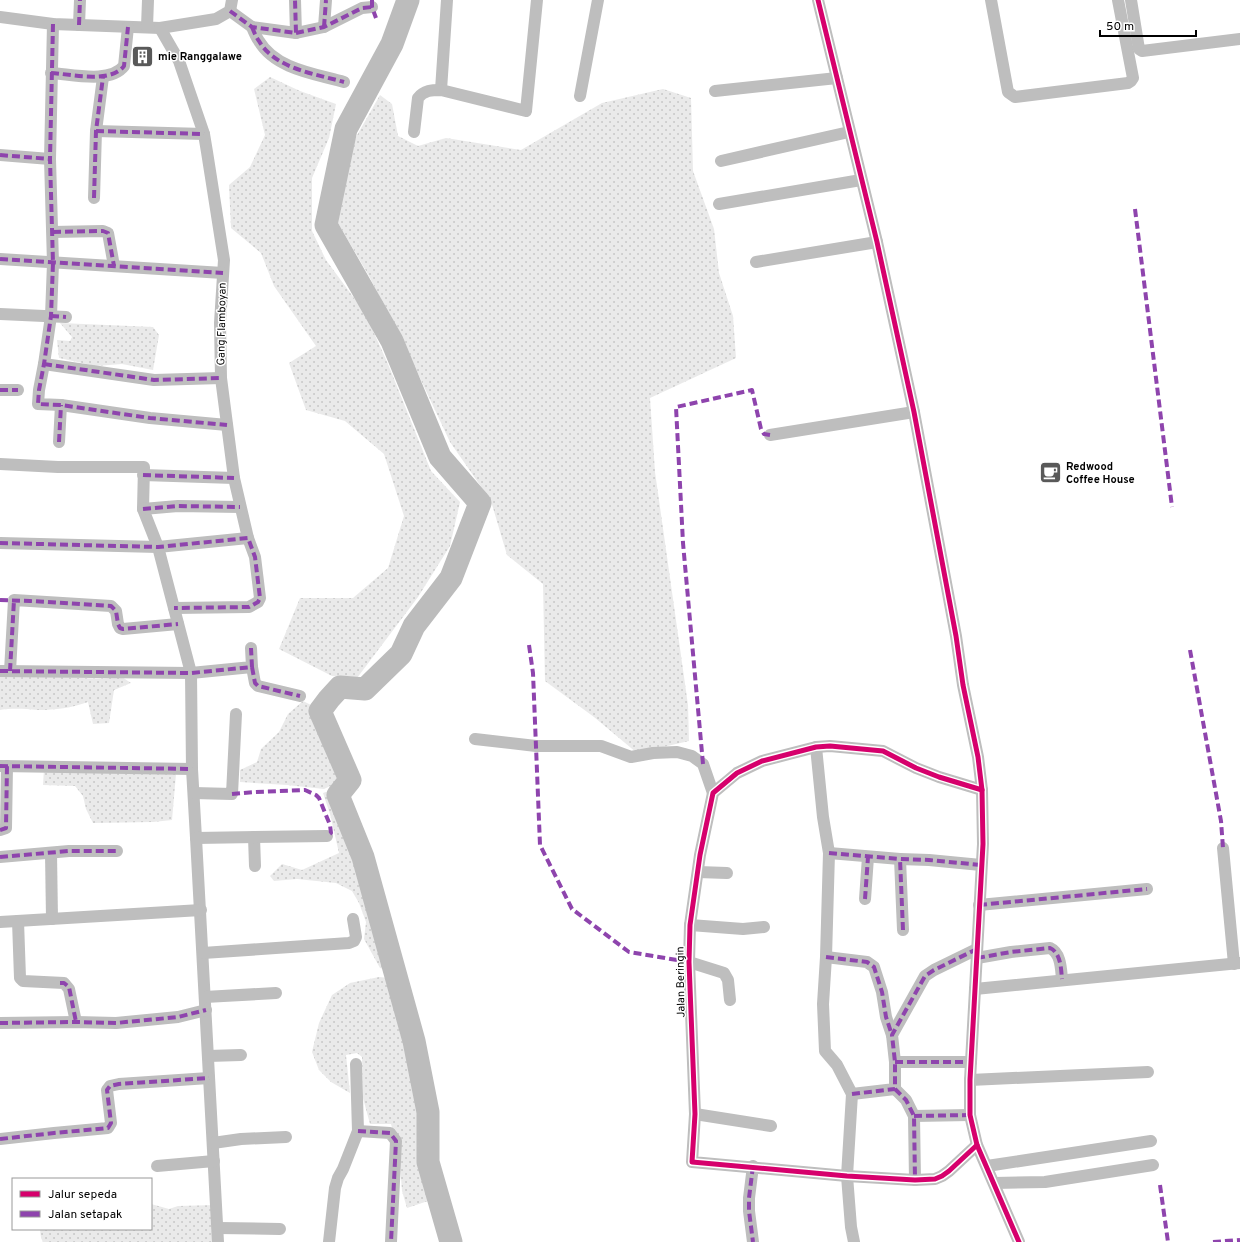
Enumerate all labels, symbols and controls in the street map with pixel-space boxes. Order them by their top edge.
scale bar [1100,12,1196,38]
text: 50 m [1106,19,1134,35]
building icon: mie Ranggalawe [130,44,156,70]
place label: mie Ranggalawe [158,50,242,64]
street label: Gang Flamboyan [214,282,230,366]
cafe icon: Redwood Coffee House [1038,460,1064,486]
place label: Redwood Coffee House [1066,460,1135,487]
street label: Jalan Beringin [673,946,689,1018]
legend [12,1178,152,1230]
text: Jalur sepeda [48,1187,117,1203]
text: Jalan setapak [48,1207,122,1223]

